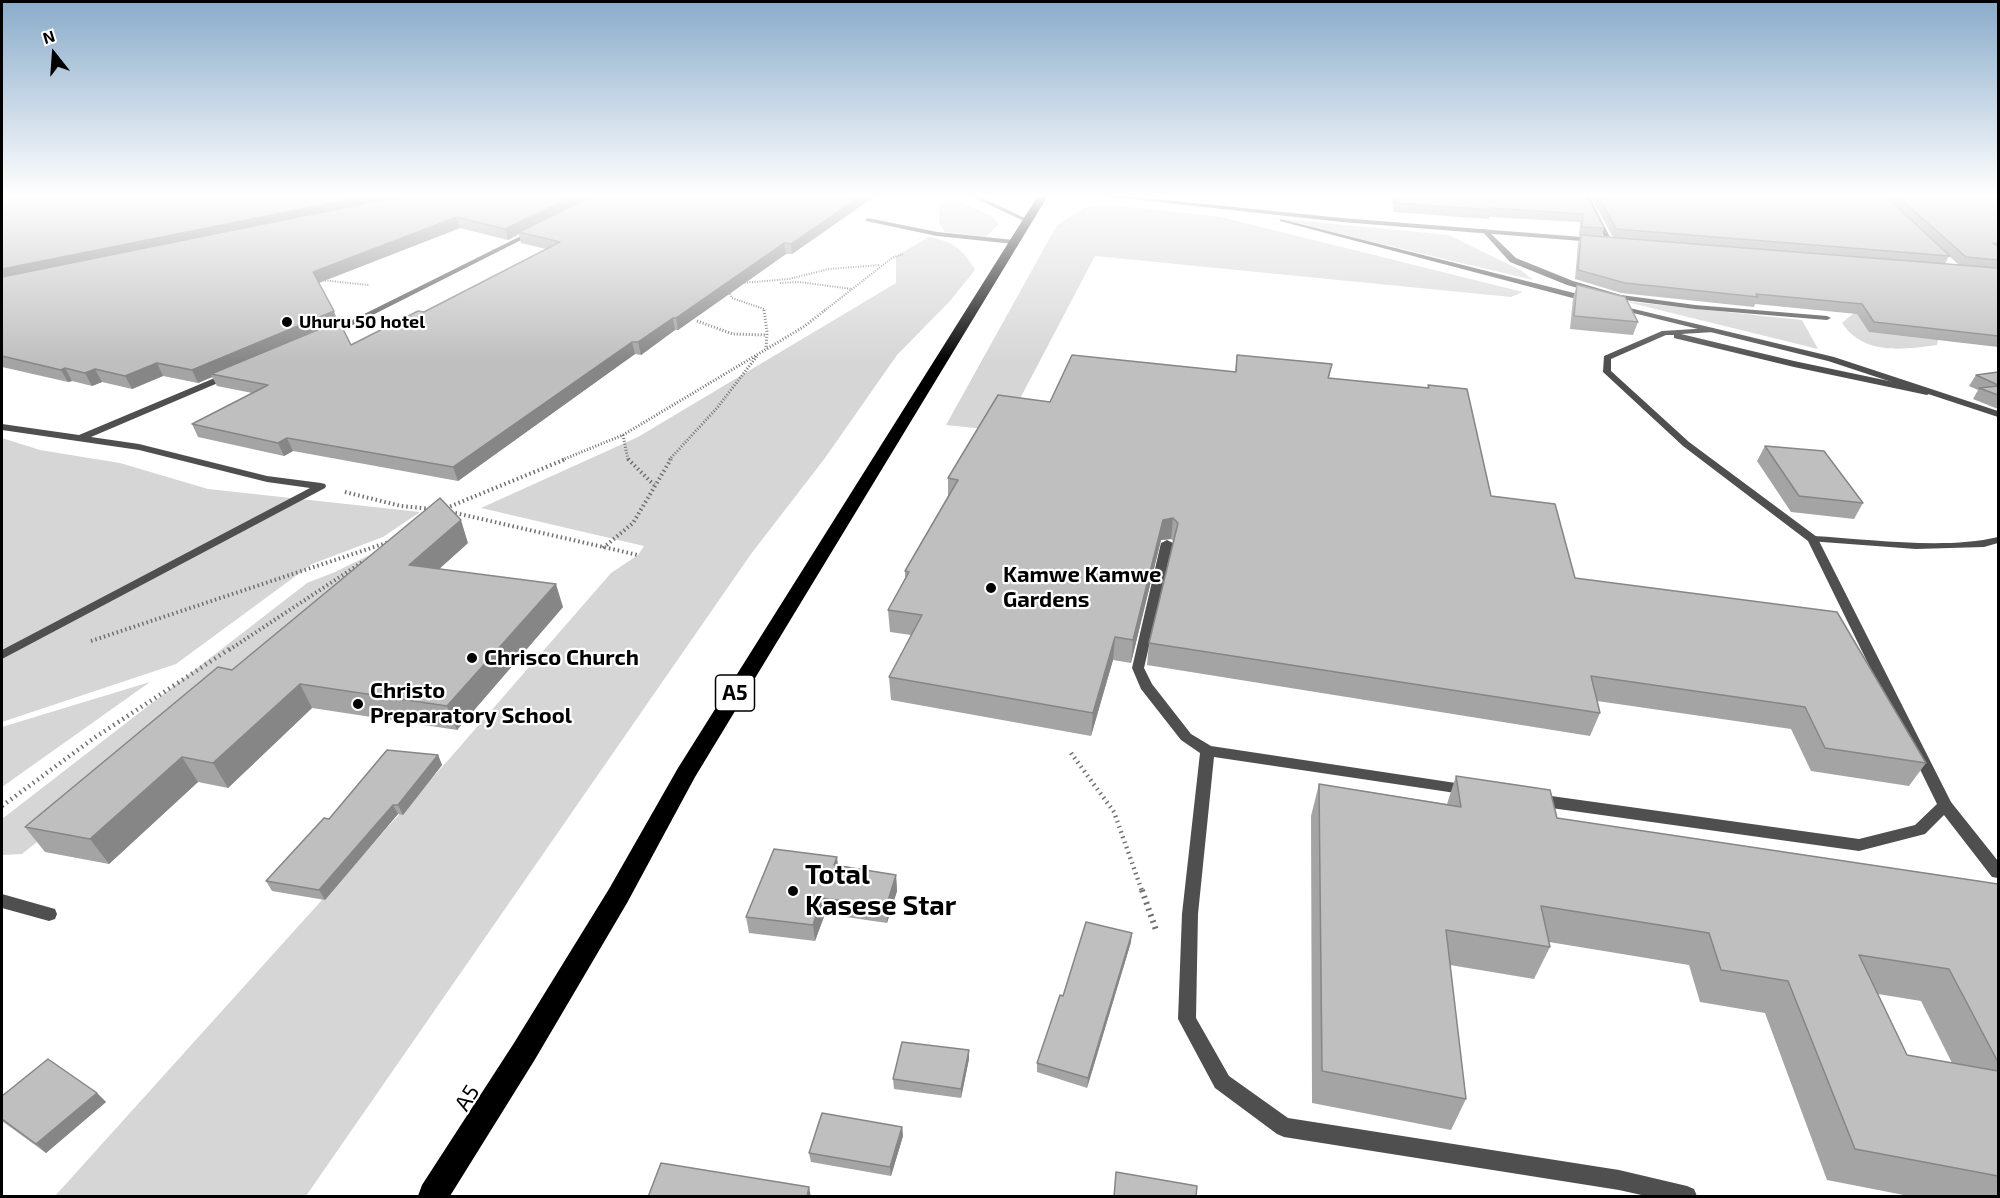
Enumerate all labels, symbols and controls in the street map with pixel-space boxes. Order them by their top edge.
north arrow [24,24,84,84]
text: N [40,26,57,47]
place label: Uhuru 50 hotel [299,311,425,333]
marker: Uhuru 50 hotel [280,315,294,329]
place label: Kamwe Kamwe Gardens [1003,562,1161,614]
marker: Kamwe Kamwe Gardens [984,581,998,595]
place label: Chrisco Church [484,645,639,671]
marker: Chrisco Church [465,651,479,665]
road number: A5 [716,675,754,711]
place label: Christo Preparatory School [370,678,572,730]
marker: Christo Preparatory School [351,697,365,711]
place label: Total Kasese Star [805,859,956,922]
marker: Total Kasese Star [786,884,800,898]
street label: A5 [449,1080,485,1116]

